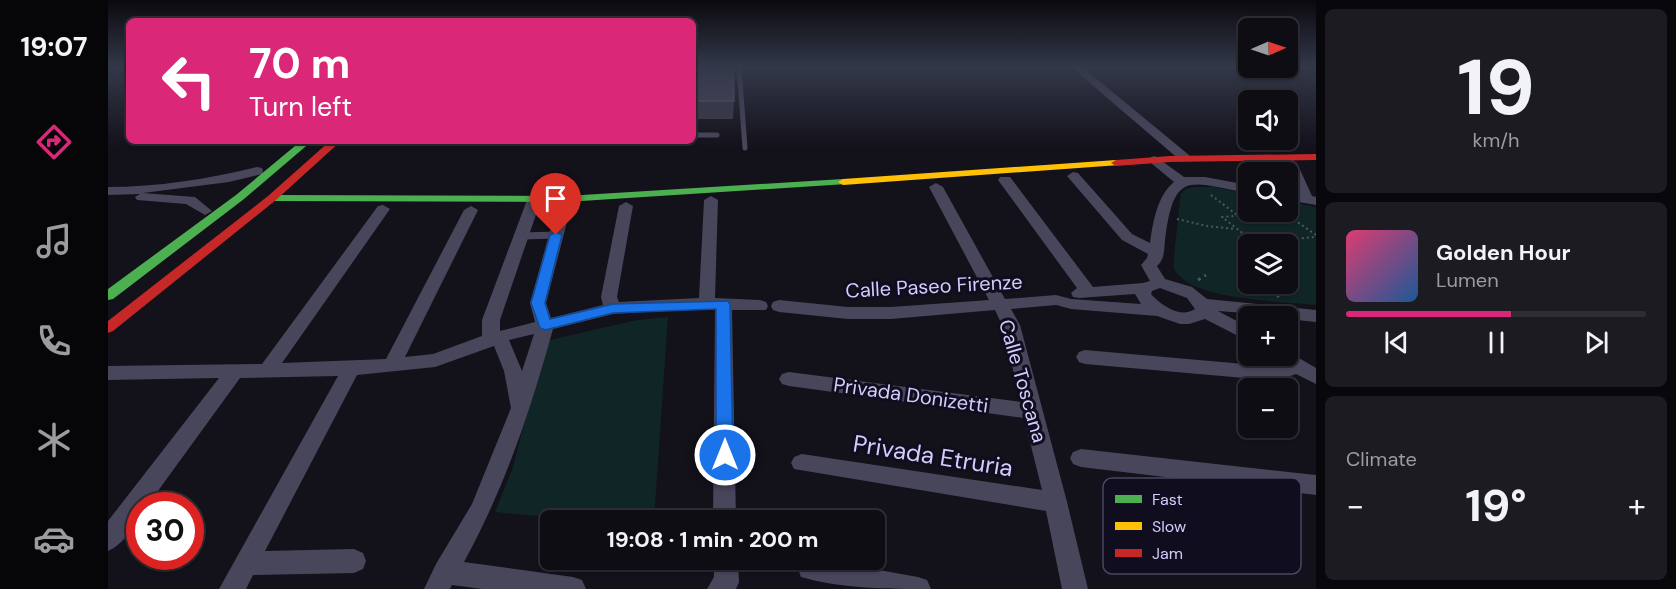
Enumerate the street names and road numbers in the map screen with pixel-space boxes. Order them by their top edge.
street label: Calle Paseo Firenze [845,268,1023,304]
street label: Calle Toscana [993,316,1053,446]
street label: Privada Donizetti [832,371,990,419]
street label: Privada Etruria [851,428,1015,483]

